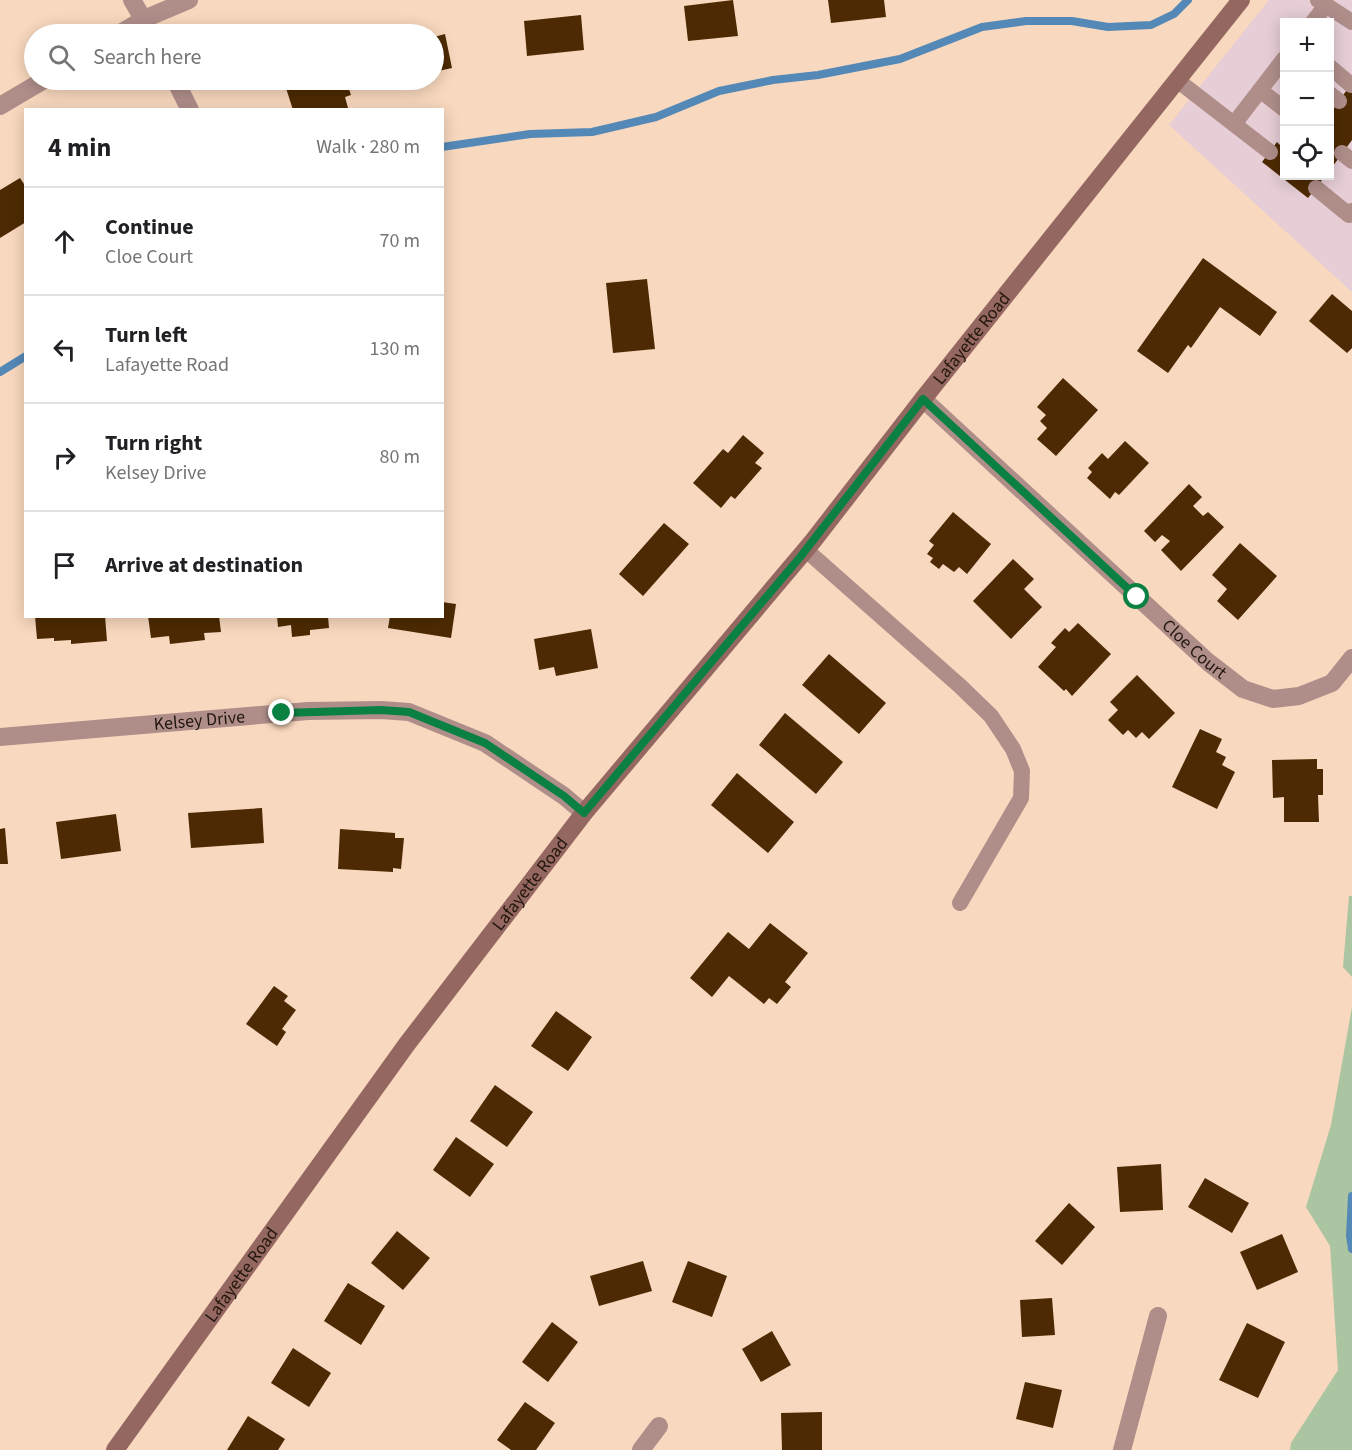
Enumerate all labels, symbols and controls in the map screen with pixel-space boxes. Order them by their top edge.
map controls [1280,18,1334,180]
button: + [1280,18,1334,72]
search box [24,24,444,90]
icon: search [45,41,78,74]
text: Search here [93,41,201,73]
button: − [1280,72,1334,126]
button: locate [1280,126,1334,180]
text: 4 min [48,129,111,166]
text: Walk · 280 m [316,133,420,161]
text: Continue [105,211,194,243]
icon: ahead [48,225,81,258]
text: 70 m [380,227,420,255]
text: Cloe Court [105,243,193,271]
street label: Lafayette Road [927,287,1016,390]
text: Turn left [105,319,187,351]
icon: left [48,333,81,366]
text: 130 m [370,335,420,363]
text: Lafayette Road [105,351,229,379]
text: Turn right [105,427,202,459]
icon: right [48,441,81,474]
text: 80 m [380,443,420,471]
text: Kelsey Drive [105,459,207,487]
icon: arrive [48,549,81,582]
text: Arrive at destination [105,549,303,581]
route start [1123,583,1149,609]
street label: Cloe Court [1156,614,1232,685]
route end [268,699,294,725]
street label: Kelsey Drive [153,704,246,737]
street label: Lafayette Road [486,832,574,936]
street label: Lafayette Road [199,1222,284,1328]

